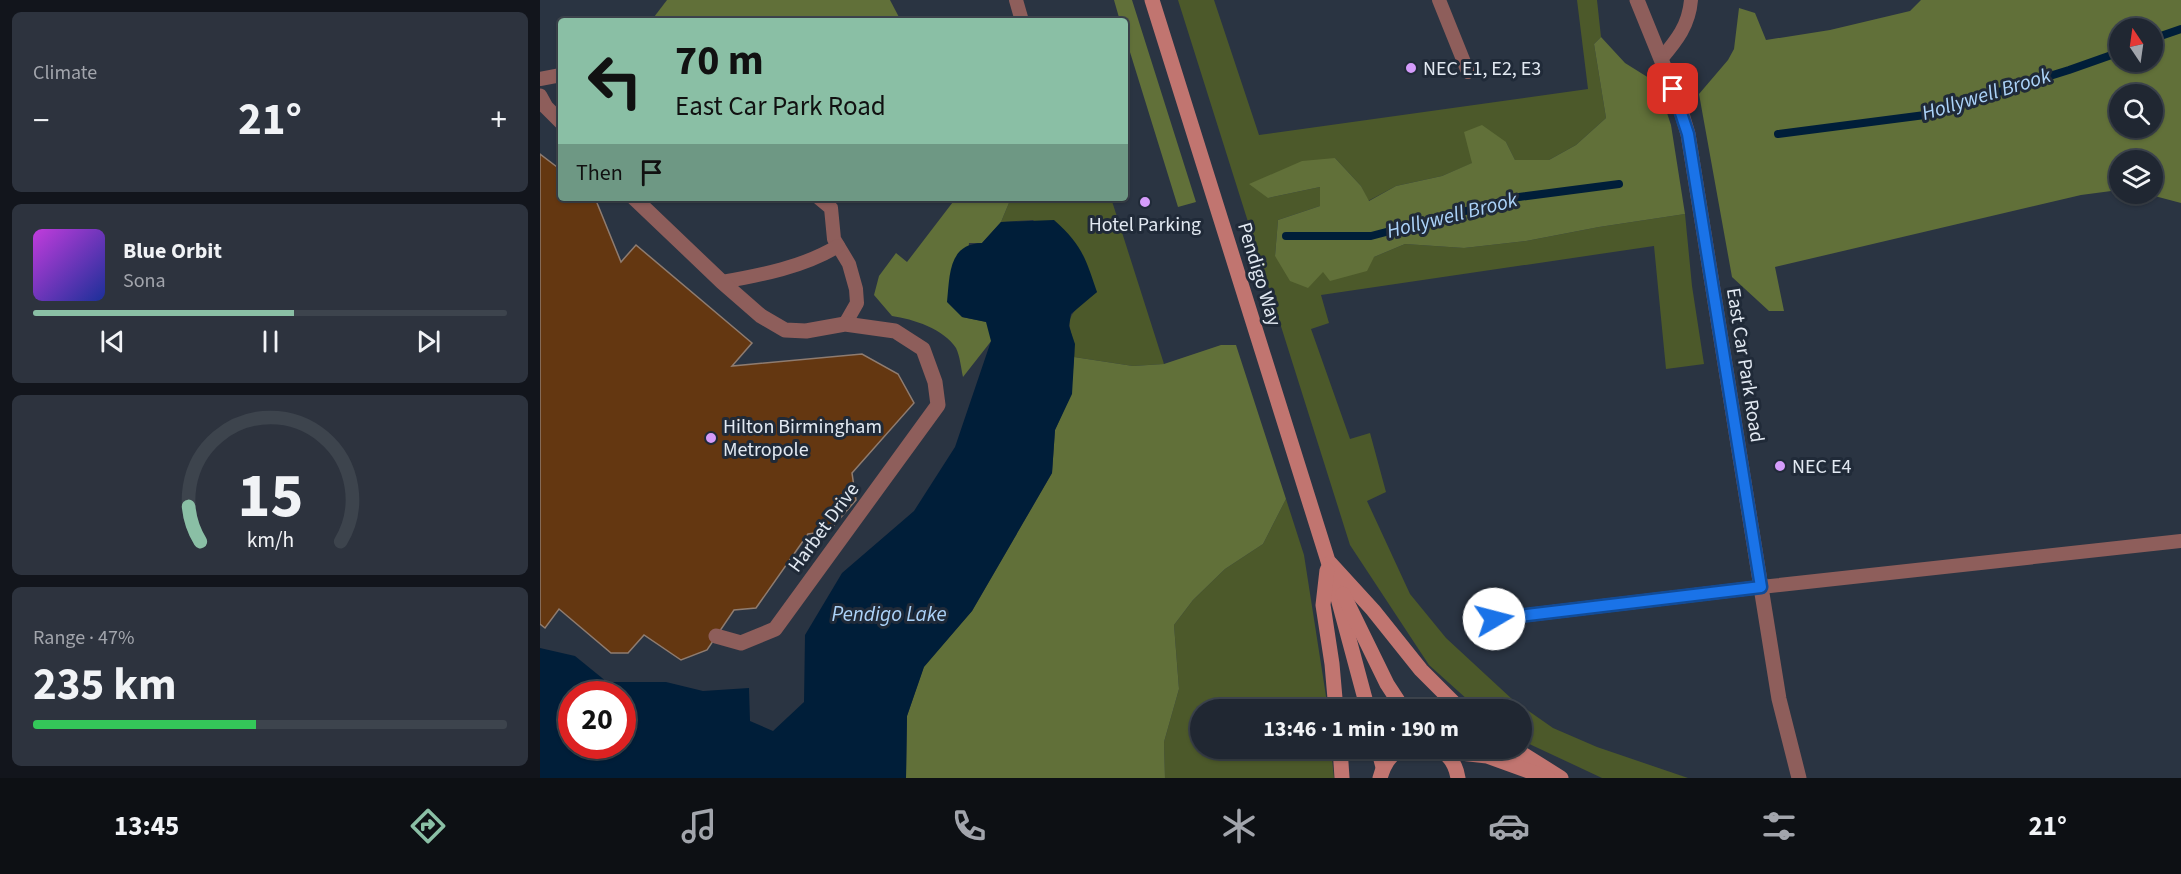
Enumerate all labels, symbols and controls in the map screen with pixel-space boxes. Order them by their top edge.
north arrow [2109,18,2163,72]
map controls [2109,18,2163,204]
text: 70 m [675,31,764,91]
icon: left [576,42,654,120]
place label: NEC E1, E2, E3 [1423,55,1541,83]
text: Climate [33,59,97,87]
water label: Hollywell Brook [1918,60,2055,128]
marker: NEC E1, E2, E3 [1404,61,1418,75]
pin [1647,63,1698,114]
icon: arrive [1656,72,1689,105]
button: search [2109,84,2163,138]
text: East Car Park Road [675,87,886,126]
text: 21° [238,88,302,152]
text: − [33,97,49,144]
text: + [491,97,507,144]
button: layers [2109,150,2163,204]
icon: arrive [635,156,668,189]
text: Then [576,157,623,189]
water label: Hollywell Brook [1384,184,1521,246]
marker: Hotel Parking [1138,195,1152,209]
place label: Hotel Parking [1089,211,1201,239]
street label: Pendigo Way [1230,219,1288,330]
text: Blue Orbit [123,235,222,267]
text: Sona [123,267,166,295]
street label: East Car Park Road [1719,286,1771,444]
icon: previous [96,325,129,358]
icon: pause [254,325,287,358]
icon: next [412,325,445,358]
place label: Hilton Birmingham Metropole [723,413,882,464]
marker: Hilton Birmingham Metropole [704,431,718,445]
text: 15 [237,452,303,541]
place label: NEC E4 [1792,453,1851,481]
marker: NEC E4 [1773,459,1787,473]
street label: Harbet Drive [782,477,866,578]
text: km/h [246,525,294,556]
position arrow [1462,587,1526,651]
water label: Pendigo Lake [831,599,947,629]
text: Range · 47% [33,624,134,652]
text: 235 km [33,653,177,717]
speed limit sign: 20 [558,681,636,759]
text: 13:46 · 1 min · 190 m [1263,713,1459,745]
icon: directions [407,805,449,847]
icon: music [678,805,720,847]
icon: phone [948,805,990,847]
icon: climate [1218,805,1260,847]
icon: car [1488,805,1530,847]
icon: filters [1758,805,1800,847]
text: 13:45 [114,807,179,846]
text: 21° [2029,807,2067,846]

